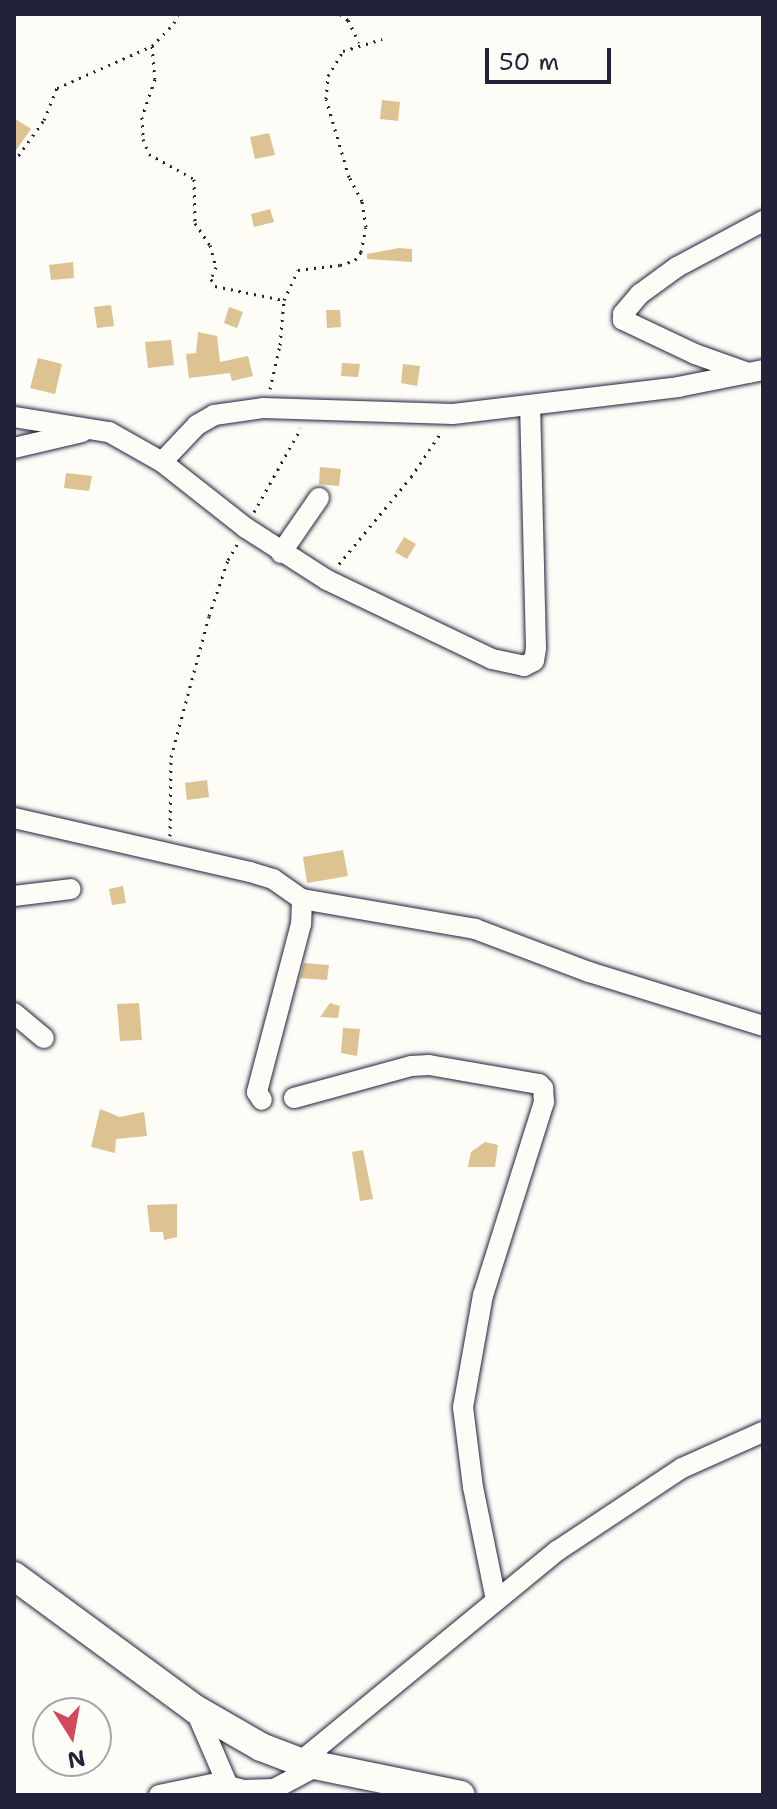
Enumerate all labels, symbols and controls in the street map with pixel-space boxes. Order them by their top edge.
scale bar [489,32,615,82]
text: 50 m [499,46,559,78]
north arrow [32,1697,112,1777]
text: N [65,1743,88,1775]

